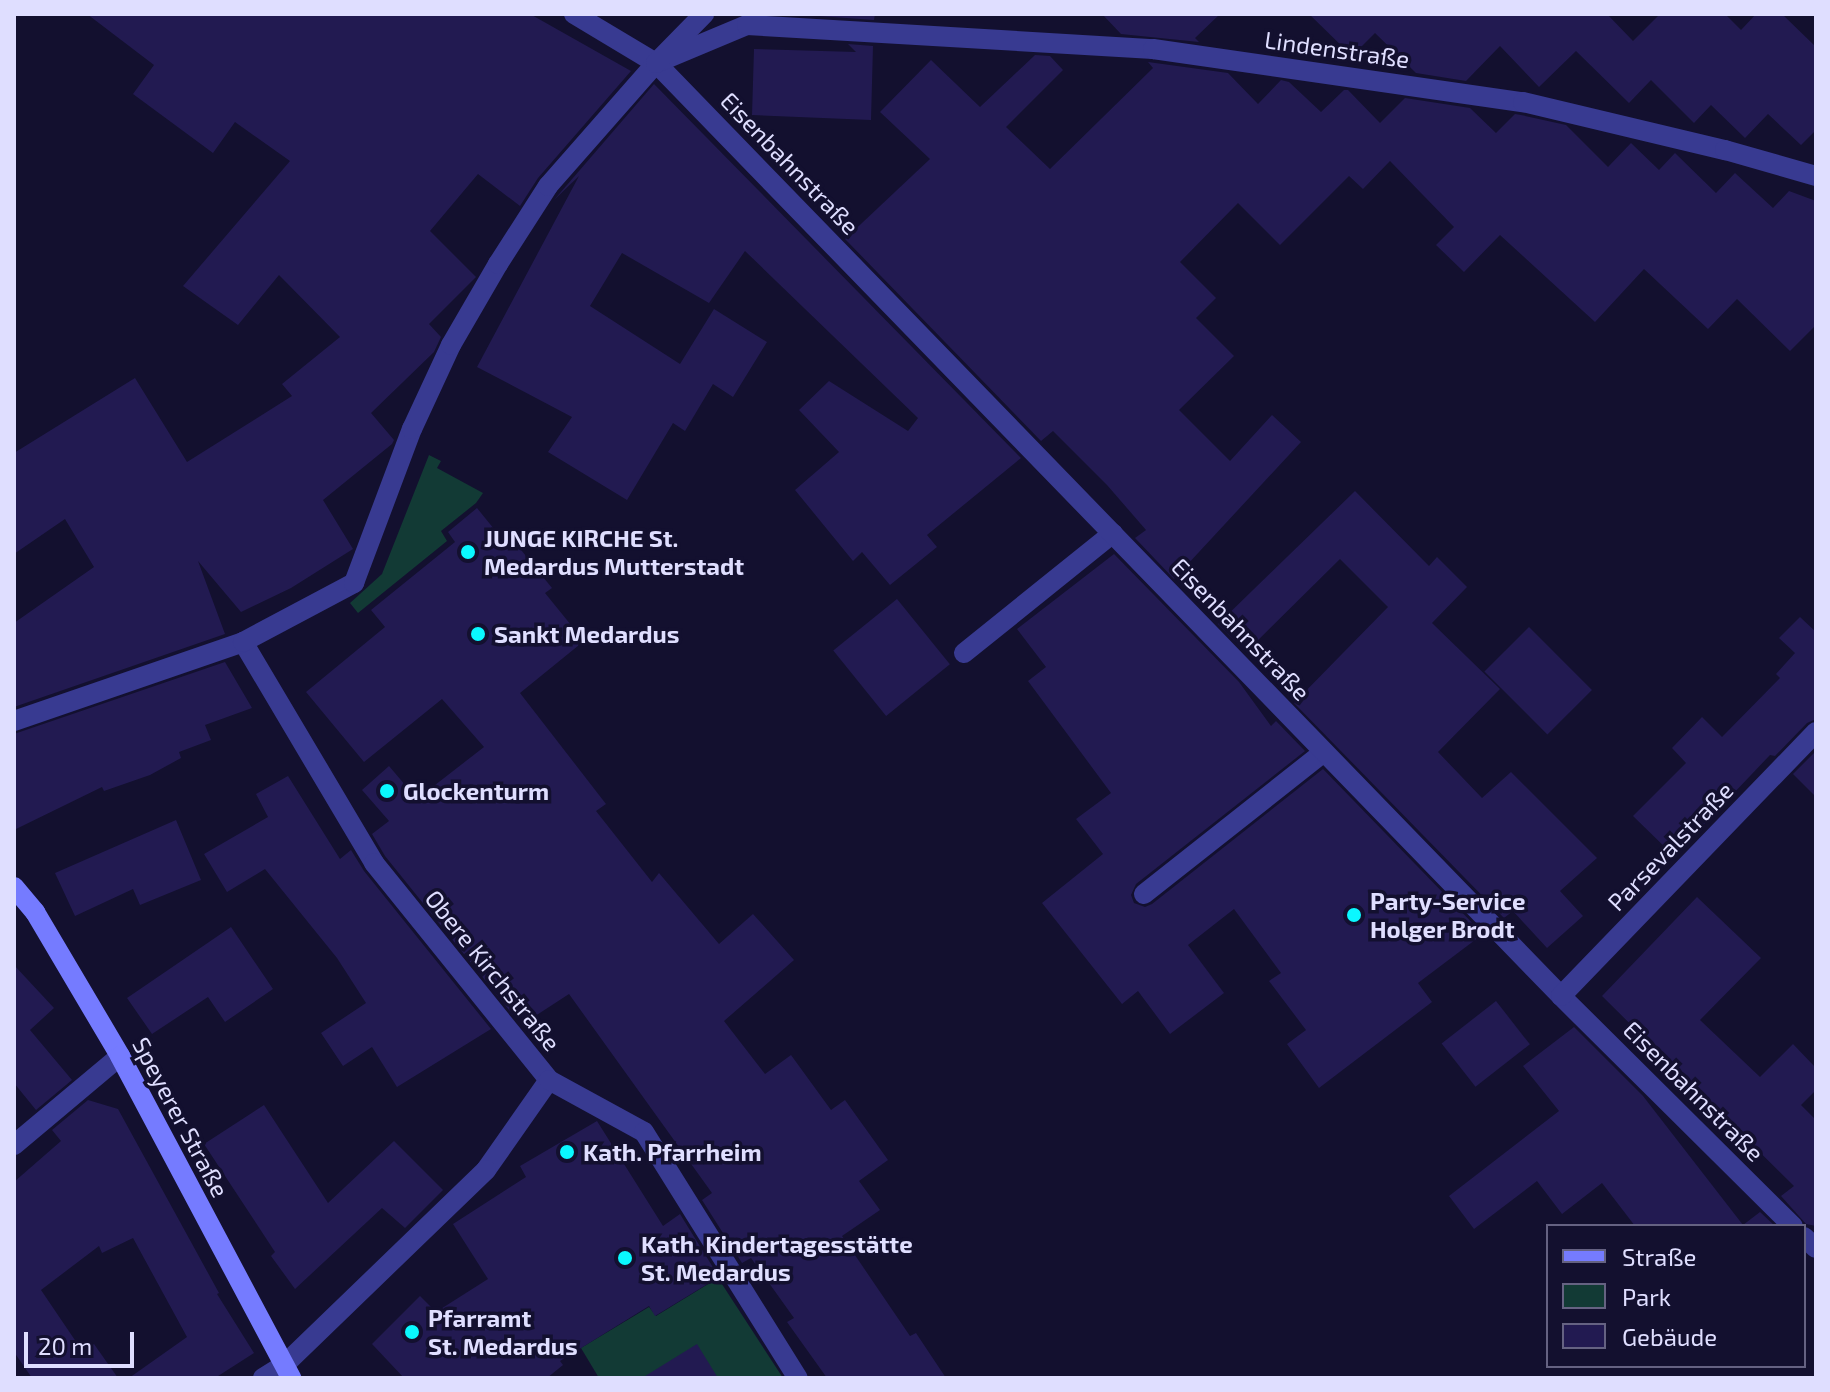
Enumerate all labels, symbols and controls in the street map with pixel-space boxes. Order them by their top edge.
street label: Lindenstraße [1263,25,1411,73]
street label: Eisenbahnstraße [715,86,865,240]
place label: JUNGE KIRCHE St. Medardus Mutterstadt [484,524,744,580]
marker: JUNGE KIRCHE St. Medardus Mutterstadt [459,543,477,561]
street label: Eisenbahnstraße [1166,552,1316,706]
place label: Sankt Medardus [494,620,680,648]
marker: Sankt Medardus [469,625,487,643]
street label: Parsevalstraße [1601,776,1739,916]
place label: Glockenturm [403,777,549,805]
marker: Glockenturm [378,782,396,800]
street label: Obere Kirchstraße [419,884,567,1056]
place label: Party-Service Holger Brodt [1370,887,1525,943]
marker: Party-Service Holger Brodt [1345,906,1363,924]
street label: Eisenbahnstraße [1618,1015,1770,1167]
street label: Speyerer Straße [127,1032,235,1202]
place label: Kath. Pfarrheim [583,1138,762,1166]
marker: Kath. Pfarrheim [558,1143,576,1161]
legend [1546,1224,1806,1368]
place label: Kath. Kindertagesstätte St. Medardus [641,1230,913,1286]
text: Straße [1622,1242,1696,1271]
marker: Kath. Kindertagesstätte St. Medardus [616,1249,634,1267]
text: Park [1622,1282,1671,1311]
place label: Pfarramt St. Medardus [428,1304,578,1360]
scale bar [28,1316,138,1366]
text: Gebäude [1622,1322,1717,1351]
marker: Pfarramt St. Medardus [403,1323,421,1341]
text: 20 m [38,1331,92,1360]

